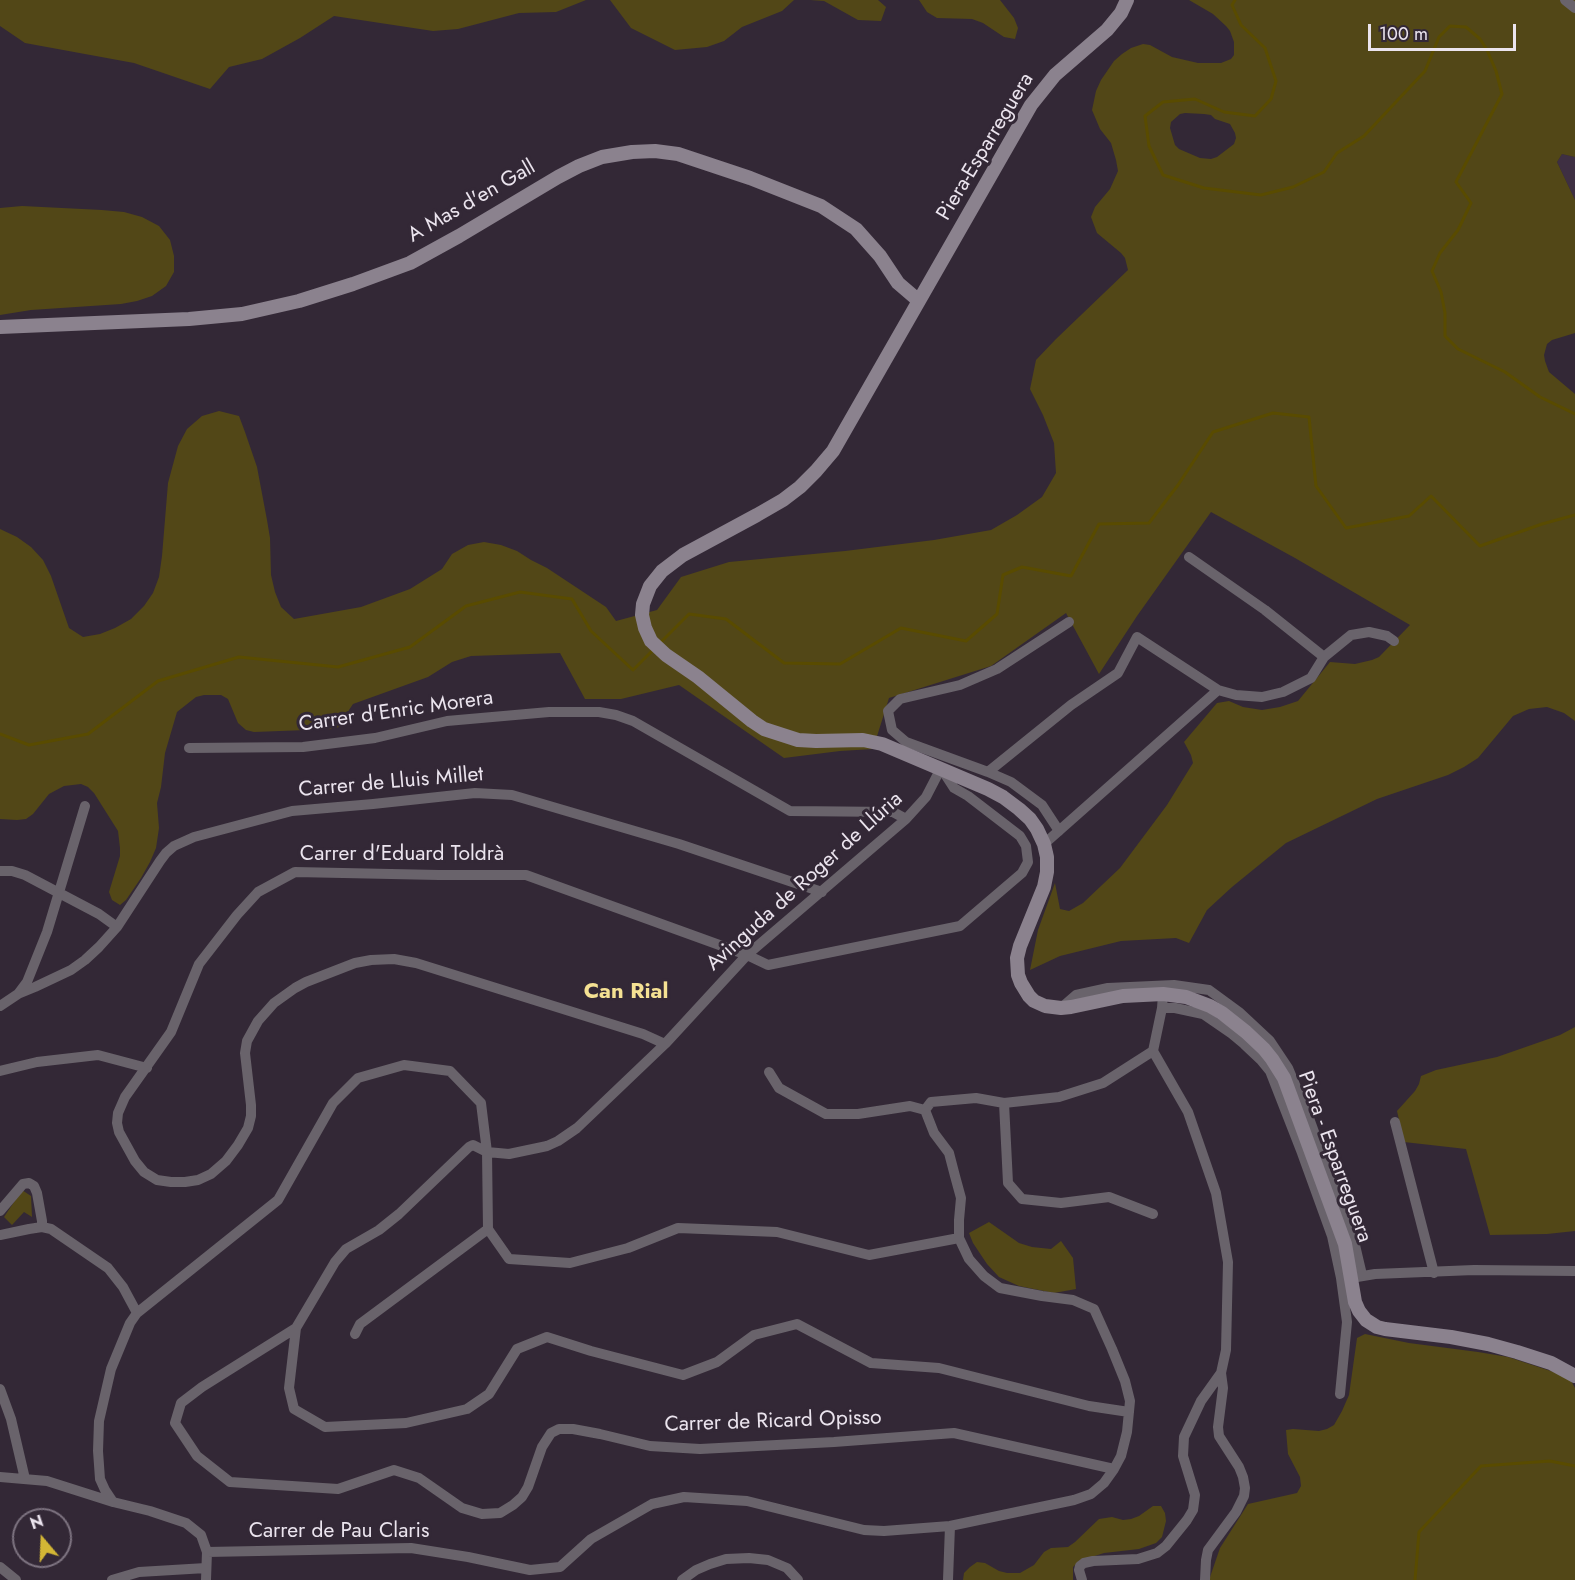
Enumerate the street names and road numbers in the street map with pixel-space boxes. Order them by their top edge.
street label: Piera-Esparreguera [932,69,1040,225]
street label: A Mas d'en Gall [404,155,540,249]
street label: Carrer d'Enric Morera [297,686,495,738]
street label: Carrer de Lluis Millet [298,762,484,804]
street label: Avinguda de Roger de Llúria [702,787,908,977]
street label: Carrer d'Eduard Toldrà [300,842,504,868]
street label: Piera - Esparreguera [1291,1068,1377,1246]
street label: Carrer de Ricard Opisso [664,1406,882,1438]
street label: Carrer de Pau Claris [249,1519,429,1545]

